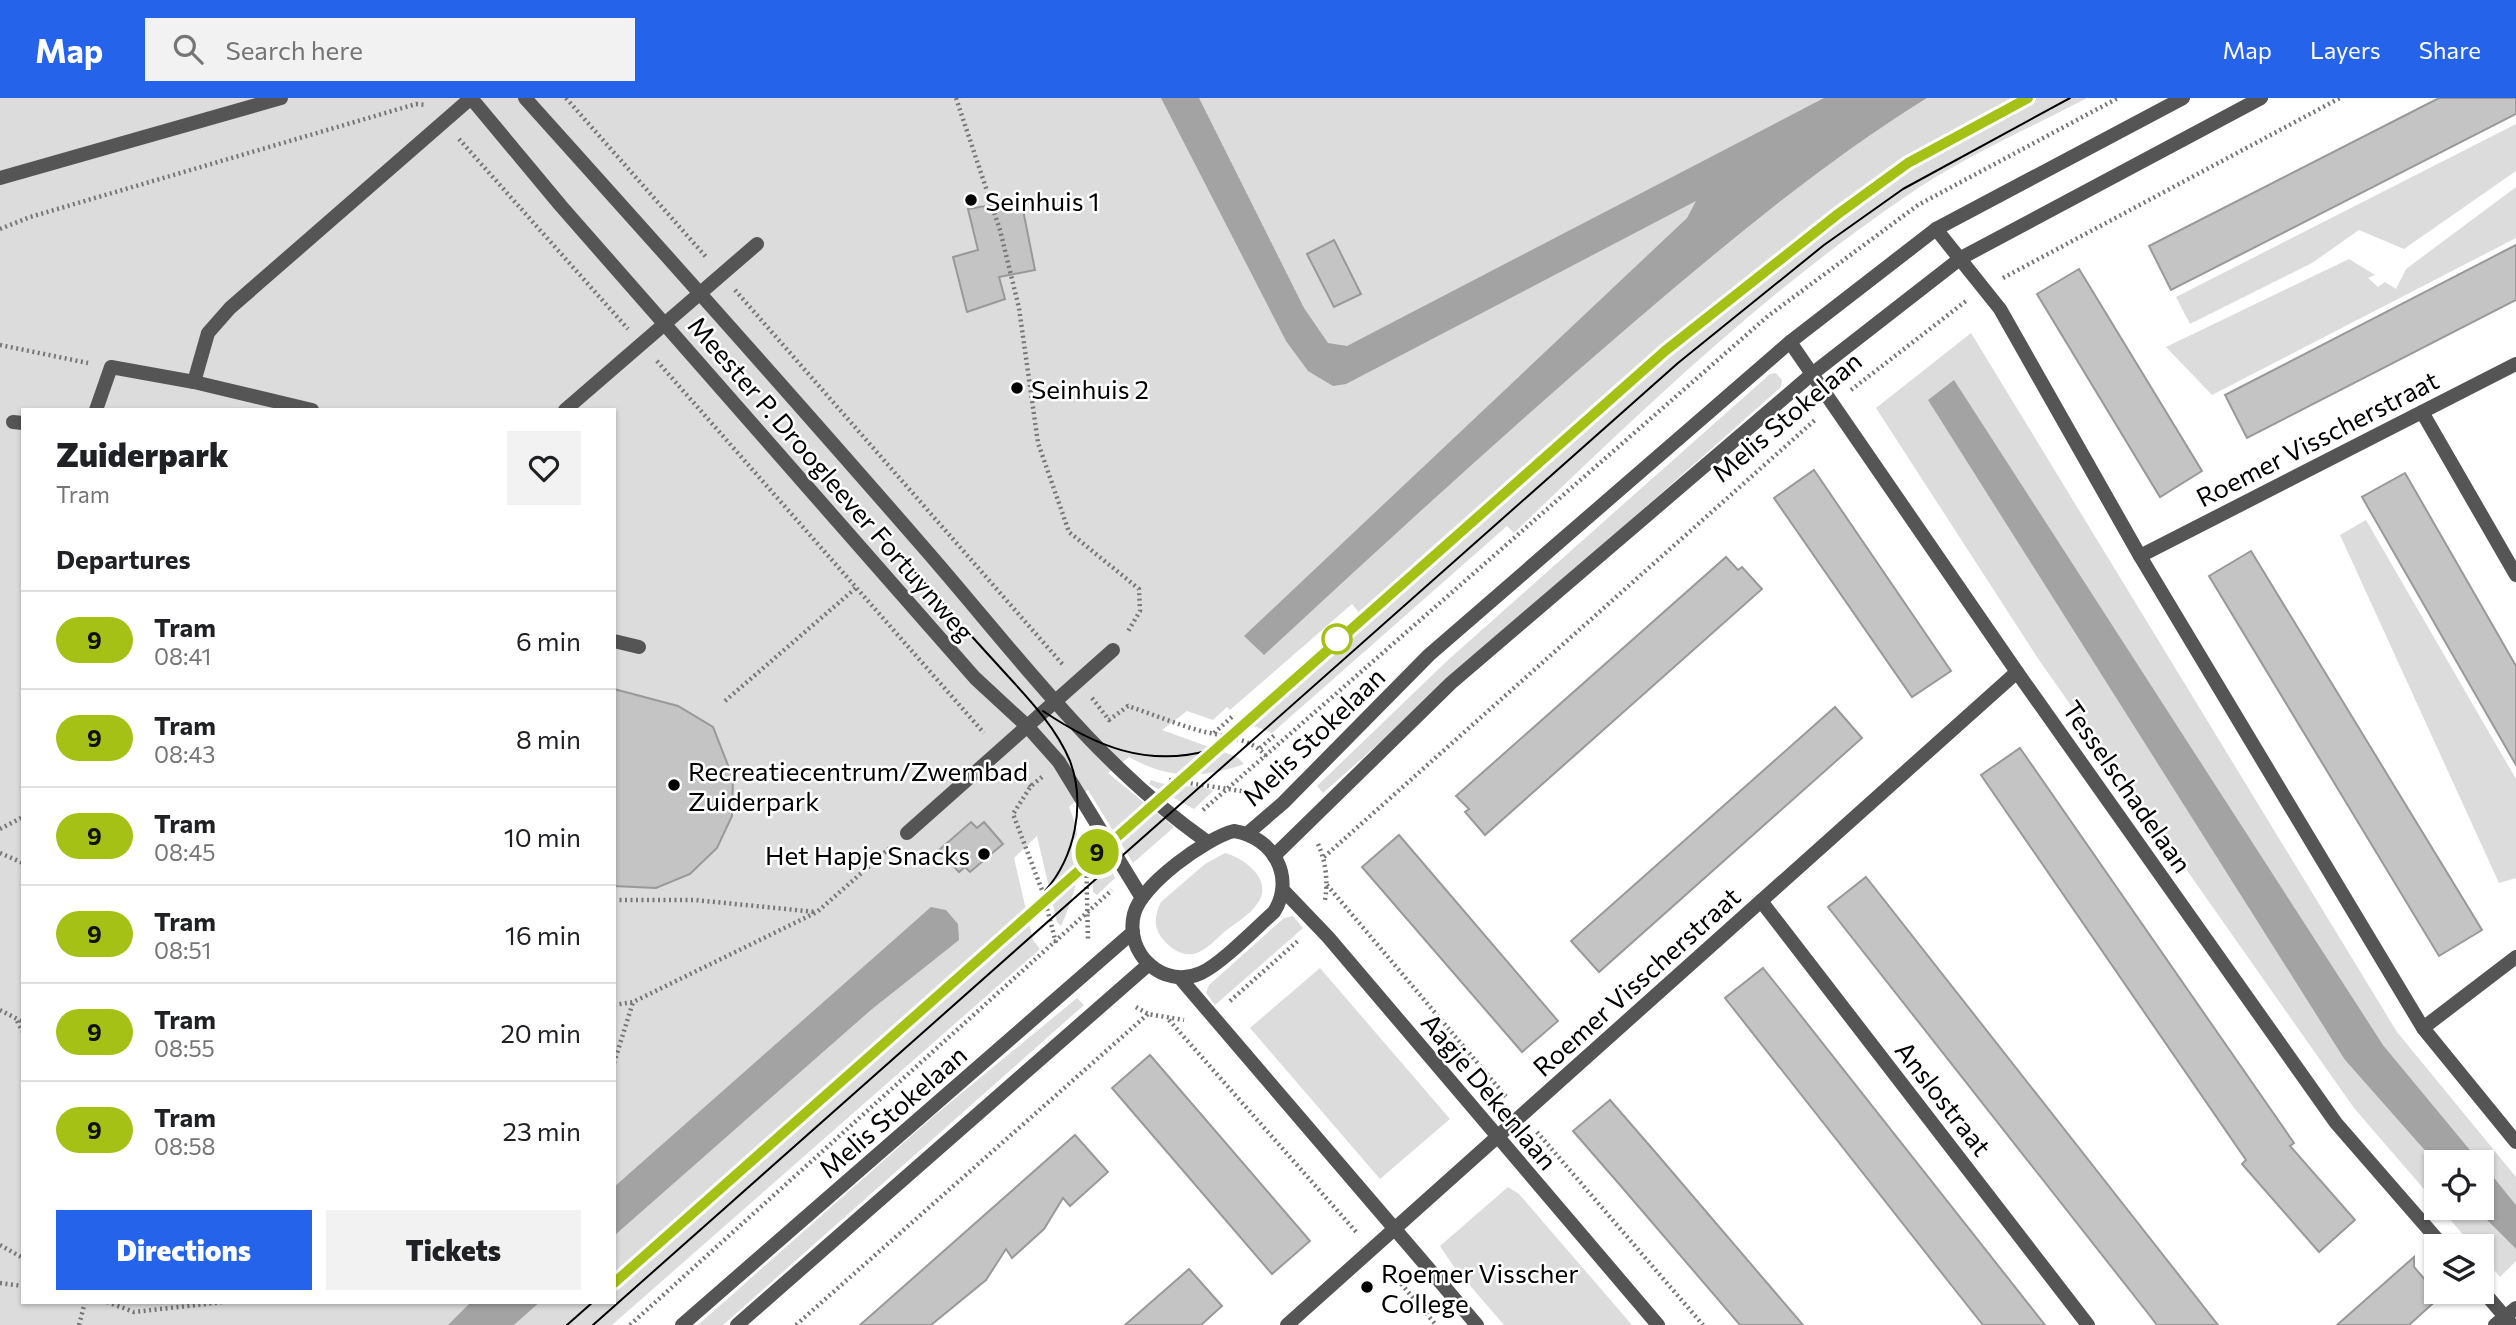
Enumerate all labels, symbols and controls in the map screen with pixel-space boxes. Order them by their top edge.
search box [145,18,635,81]
text: Map [35,29,103,70]
icon: search [169,30,207,68]
text: Search here [225,34,363,65]
text: Map [2223,35,2272,64]
text: Layers [2310,35,2381,64]
text: Share [2419,35,2481,64]
place label: Seinhuis 1 [985,185,1100,216]
marker: Seinhuis 1 [963,192,979,208]
street label: Meester P. Droogleever Fortuynweg [683,309,981,647]
street label: Melis Stokelaan [1705,344,1867,488]
street label: Roemer Visscherstraat [2191,363,2443,513]
place label: Seinhuis 2 [1031,373,1149,404]
marker: Seinhuis 2 [1009,380,1025,396]
button: heart [507,431,581,505]
text: Zuiderpark [56,433,229,474]
text: Tram [56,480,110,508]
text: Departures [56,543,191,574]
text: Tram [154,611,216,642]
unlabelled marker [1322,624,1352,654]
text: 9 [87,625,102,654]
text: 6 min [516,625,581,656]
text: 08:41 [154,642,211,670]
street label: Melis Stokelaan [1235,660,1391,812]
street label: Tesselschadelaan [2057,694,2199,878]
text: Tram [154,709,216,740]
text: 9 [87,723,102,752]
text: 8 min [516,723,581,754]
text: 08:43 [154,740,215,768]
place label: Recreatiecentrum/Zwembad Zuiderpark [688,755,1028,816]
marker: Recreatiecentrum/Zwembad Zuiderpark [666,777,682,793]
text: Tram [154,807,216,838]
text: 9 [87,821,102,850]
text: 10 min [504,821,581,852]
line badge: 9 [1074,829,1120,875]
text: 9 [1090,837,1104,866]
text: 08:45 [154,838,215,866]
place label: Het Hapje Snacks [765,839,970,870]
marker: Het Hapje Snacks [976,846,992,862]
street label: Roemer Visscherstraat [1526,880,1746,1082]
text: Tram [154,905,216,936]
text: 9 [87,919,102,948]
text: 16 min [505,919,581,950]
text: 08:51 [154,936,211,964]
text: Tram [154,1003,216,1034]
street label: Aagje Dekenlaan [1416,1007,1564,1175]
text: 9 [87,1017,102,1046]
text: 20 min [500,1017,581,1048]
text: 08:55 [154,1034,215,1062]
street label: Anslostraat [1890,1034,1998,1162]
street label: Melis Stokelaan [812,1038,972,1184]
text: Tram [154,1101,216,1132]
text: 9 [87,1115,102,1144]
text: 23 min [503,1115,581,1146]
text: 08:58 [154,1132,216,1160]
map controls [2424,1150,2494,1304]
button: locate [2424,1150,2494,1220]
button: Directions [56,1210,312,1290]
button: Tickets [326,1210,581,1290]
button: layers [2424,1234,2494,1304]
place label: Roemer Visscher College [1381,1257,1579,1318]
marker: Roemer Visscher College [1359,1279,1375,1295]

